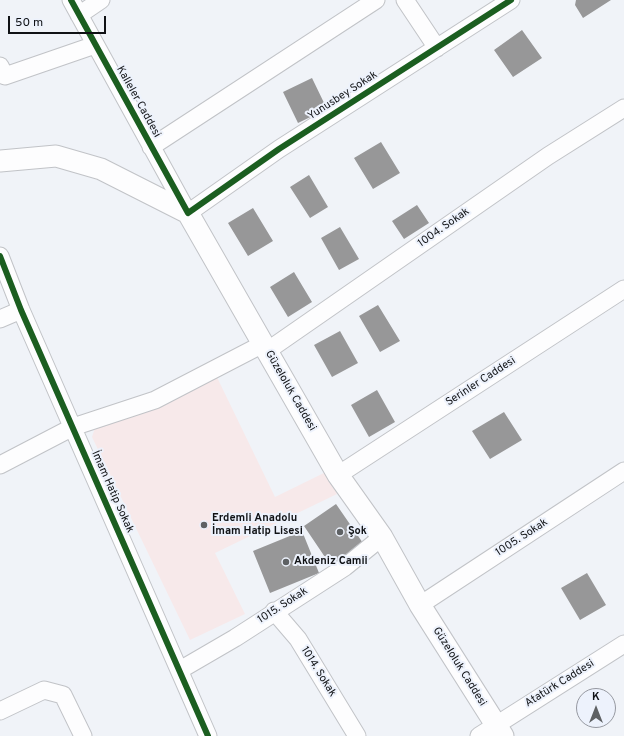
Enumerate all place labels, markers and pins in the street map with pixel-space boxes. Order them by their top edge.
place label: Erdemli Anadolu İmam Hatip Lisesi [212,512,303,538]
marker: Erdemli Anadolu İmam Hatip Lisesi [199,520,209,530]
place label: Şok [348,525,367,539]
marker: Şok [335,527,345,537]
place label: Akdeniz Camii [294,555,368,569]
marker: Akdeniz Camii [281,557,291,567]

